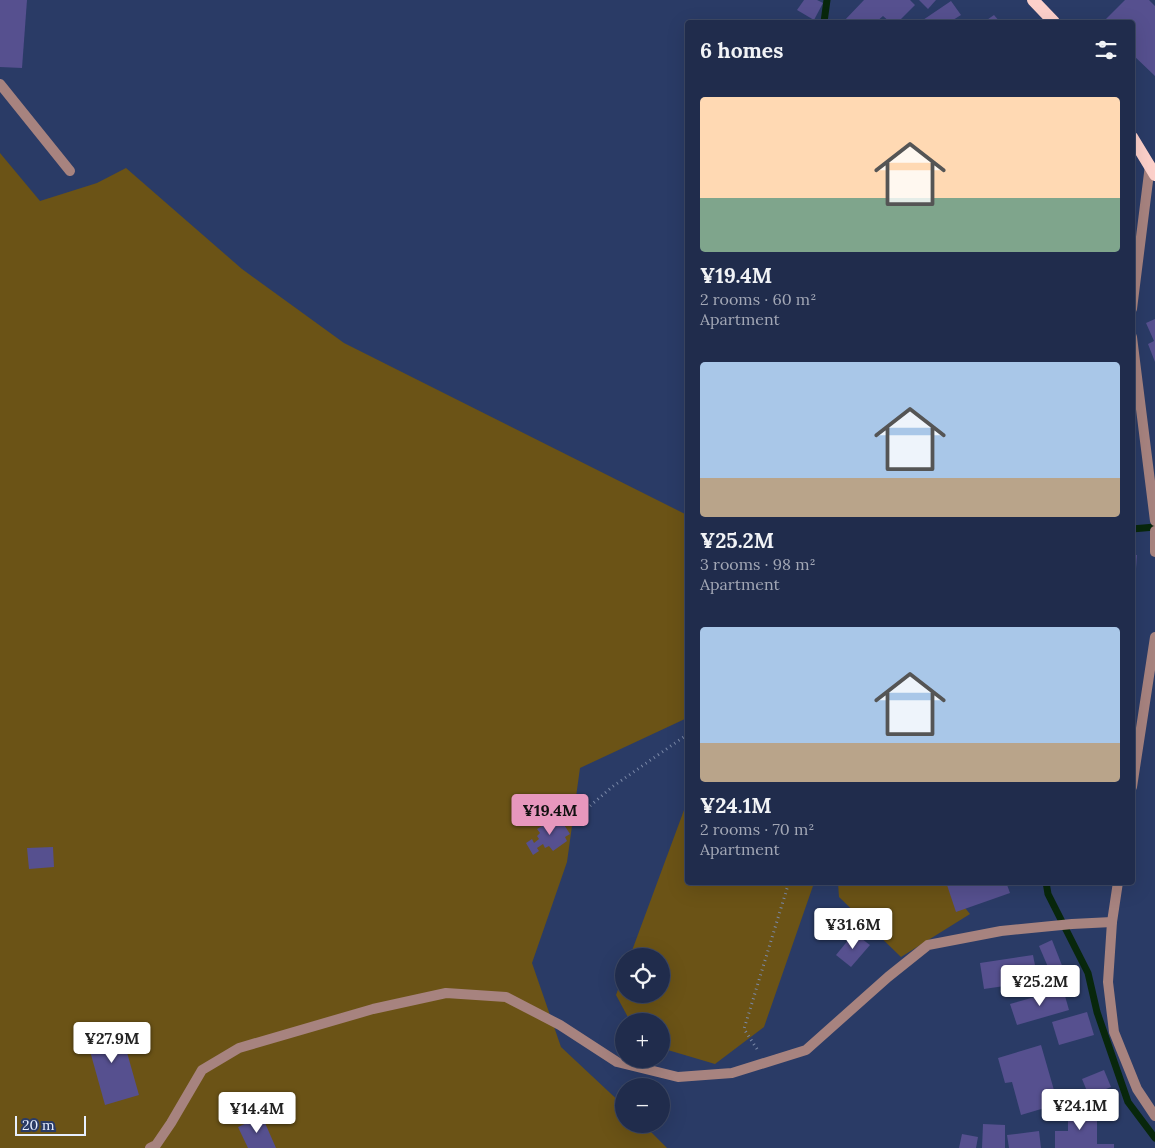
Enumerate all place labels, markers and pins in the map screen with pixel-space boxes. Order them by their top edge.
pin: ¥19.4M [509,794,591,836]
pin: ¥31.6M [812,908,894,950]
pin: ¥25.2M [999,964,1081,1007]
pin: ¥27.9M [71,1022,153,1064]
pin: ¥24.1M [1039,1088,1121,1131]
pin: ¥14.4M [216,1092,298,1134]

